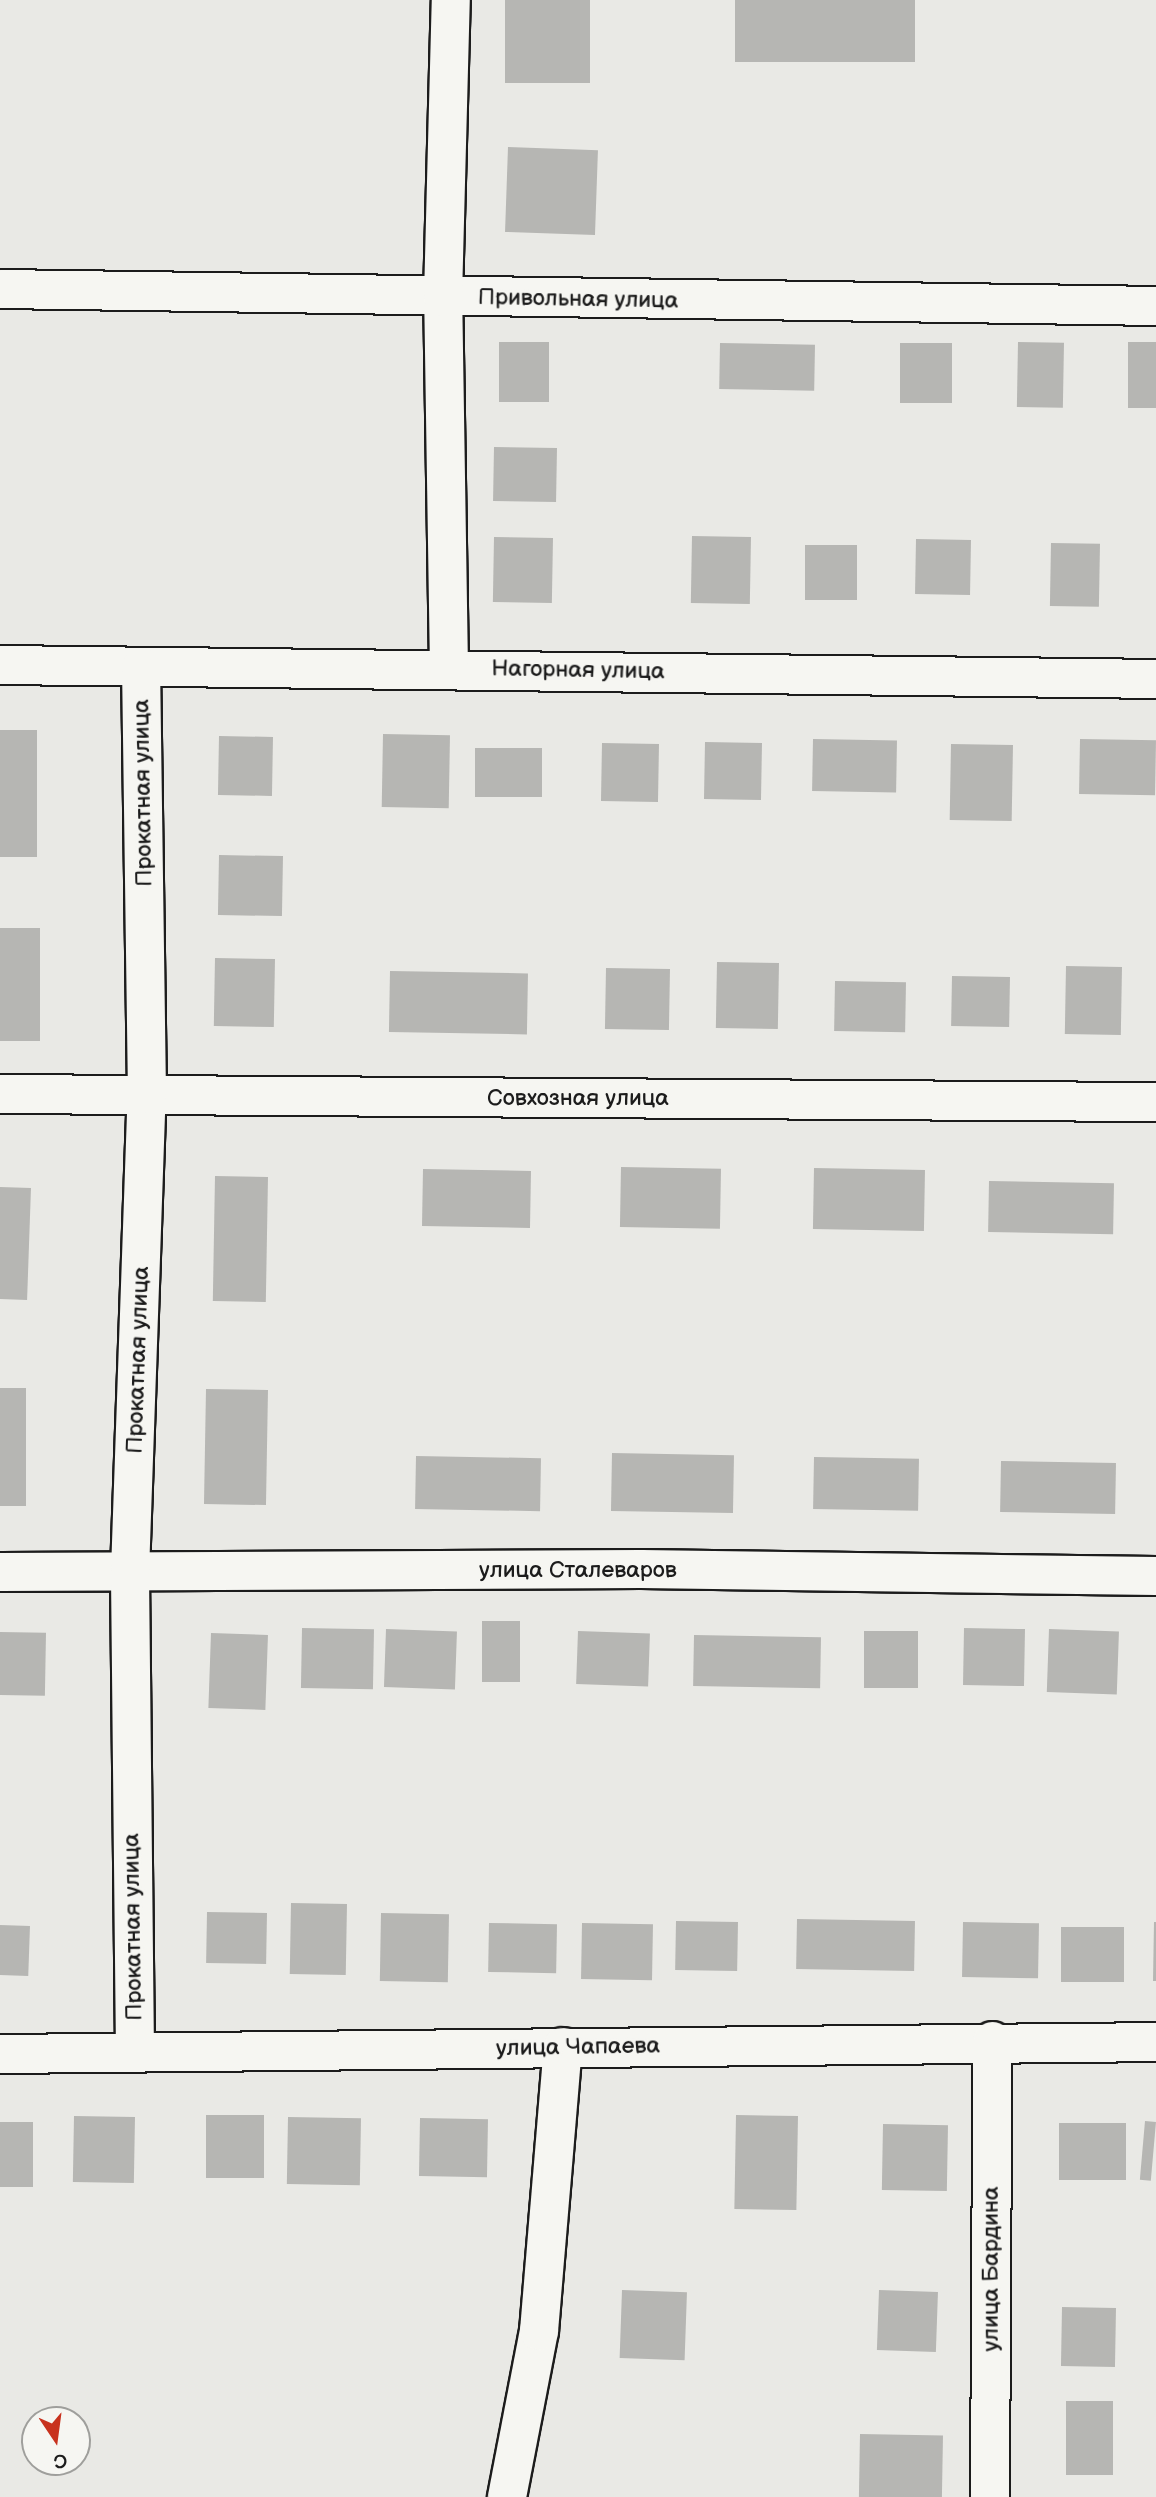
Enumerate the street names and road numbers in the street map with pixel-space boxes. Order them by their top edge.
street label: Привольная улица [478,283,678,315]
street label: Нагорная улица [491,655,665,685]
street label: Прокатная улица [128,699,158,887]
street label: Совхозная улица [487,1084,669,1112]
street label: Прокатная улица [121,1266,155,1454]
street label: улица Сталеваров [479,1556,677,1584]
street label: Прокатная улица [118,1833,148,2021]
street label: улица Чапаева [496,2032,660,2062]
street label: улица Бардина [977,2186,1005,2352]

